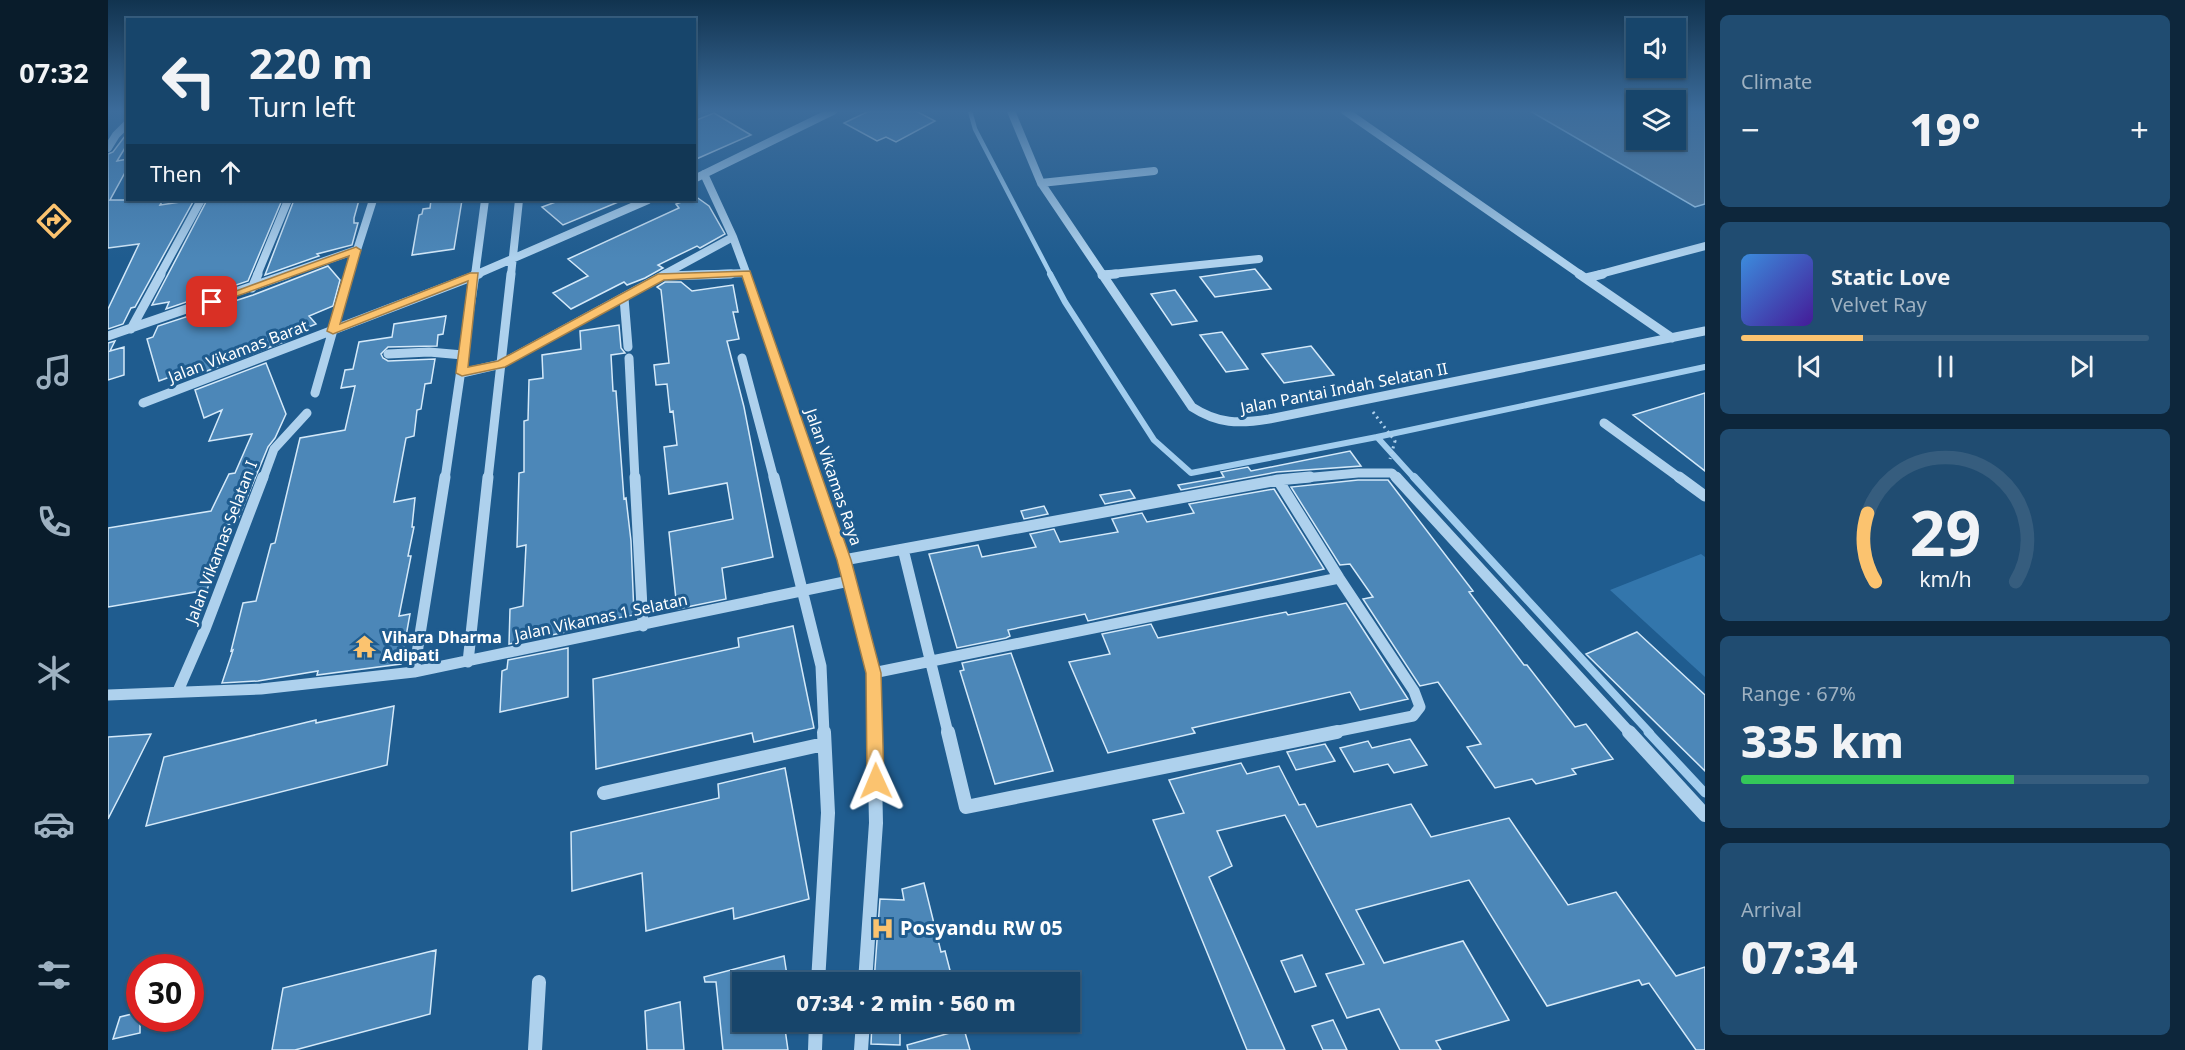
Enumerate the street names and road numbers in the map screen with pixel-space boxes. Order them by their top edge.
street label: Jalan Vikamas Barat [163,314,311,388]
street label: Jalan Pantai Indah Selatan II [1236,357,1450,419]
street label: Jalan Vikamas Raya [800,404,868,548]
street label: Jalan Vikamas Selatan I [179,457,262,628]
street label: Jalan Vikamas 1 Selatan [510,588,690,647]

